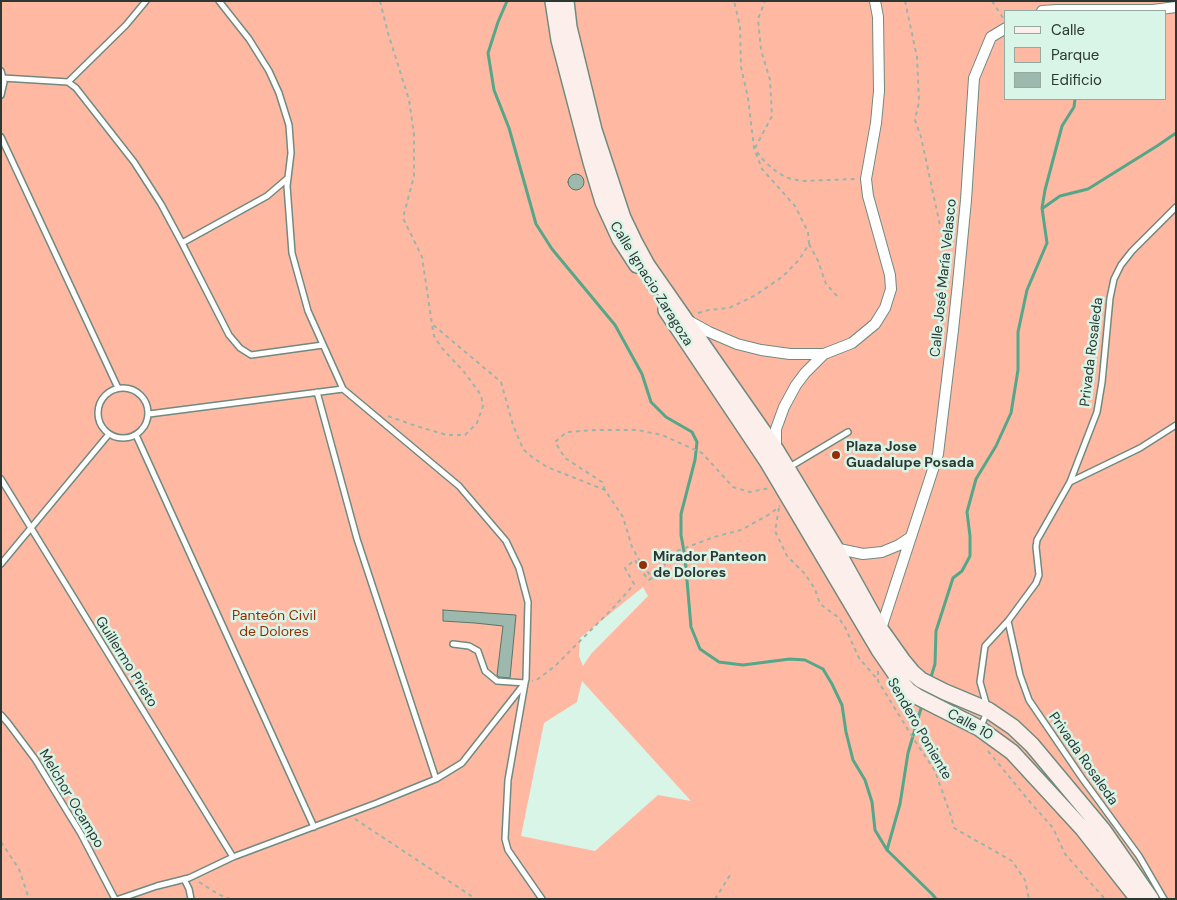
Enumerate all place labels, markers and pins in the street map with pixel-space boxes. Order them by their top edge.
place label: Plaza Jose Guadalupe Posada [846,439,974,472]
marker: Plaza Jose Guadalupe Posada [830,449,842,461]
place label: Mirador Panteon de Dolores [653,549,766,582]
marker: Mirador Panteon de Dolores [637,559,649,571]

